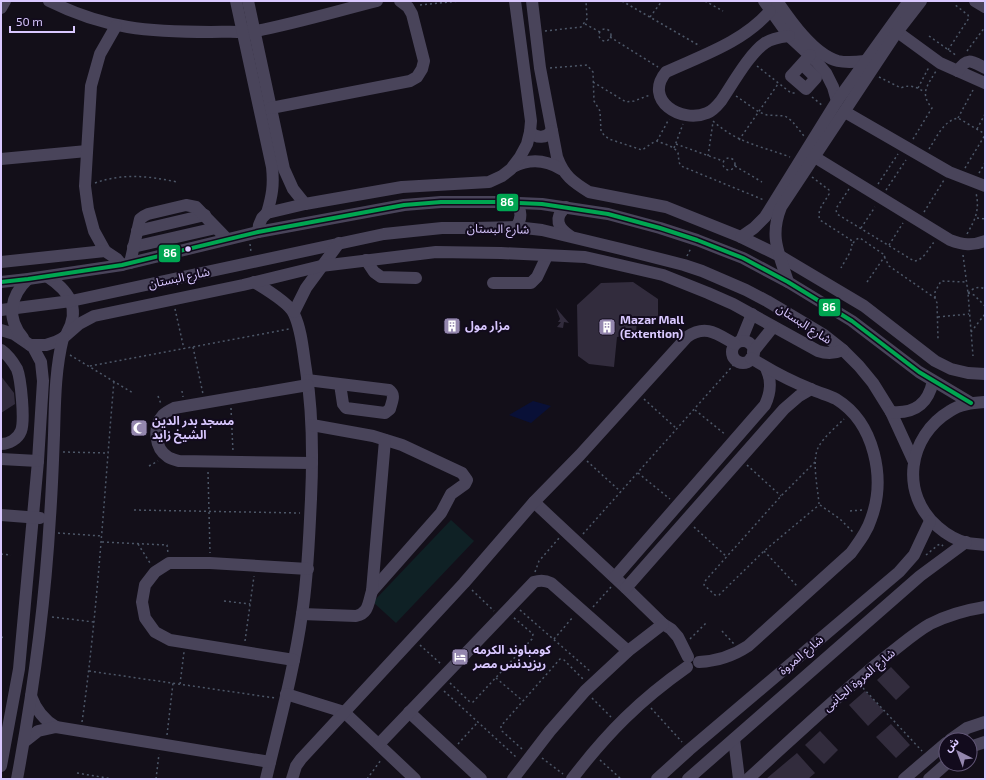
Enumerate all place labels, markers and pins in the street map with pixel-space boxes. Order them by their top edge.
unlabelled marker [183,244,193,254]
place label: Mazar Mall (Extention) [620,312,684,340]
building icon: مزار مول [442,316,462,336]
building icon: Mazar Mall (Extention) [597,317,617,337]
place label: مزار مول [465,318,510,333]
place label: مسجد بدر الدين الشيخ زايد [152,413,234,444]
mosque icon: مسجد بدر الدين الشيخ زايد [129,418,149,438]
place label: كومباوند الكرمه ريزيدنس مصر [472,642,551,671]
hotel icon: كومباوند الكرمه ريزيدنس مصر [450,647,470,667]

